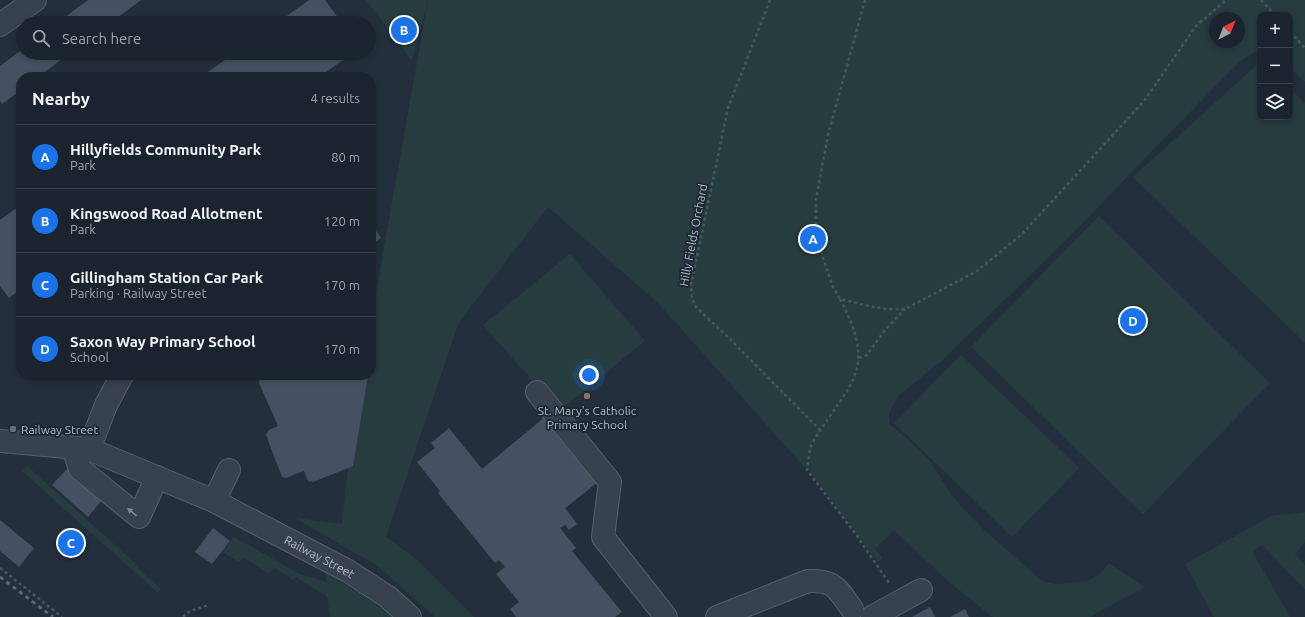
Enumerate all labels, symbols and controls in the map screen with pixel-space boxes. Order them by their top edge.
north arrow [1209,12,1245,48]
map controls [1257,12,1293,120]
button: + [1257,12,1293,48]
pin: B [391,15,417,45]
search box [16,16,376,60]
icon: search [30,27,52,49]
text: Search here [62,30,141,47]
button: − [1257,48,1293,84]
button: layers [1257,84,1293,120]
text: Nearby [32,89,90,108]
text: 4 results [310,91,360,105]
text: Hillyfields Community Park [70,141,261,158]
text: A [40,150,50,164]
text: 80 m [331,150,360,164]
text: Park [70,158,96,172]
street label: Hilly Fields Orchard [677,183,709,287]
text: Kingswood Road Allotment [70,205,262,222]
text: B [41,214,49,228]
text: 120 m [324,214,360,228]
text: Park [70,222,96,236]
pin: A [800,224,826,254]
text: Gillingham Station Car Park [70,269,263,286]
text: C [41,278,49,292]
text: 170 m [324,278,360,292]
text: Parking · Railway Street [70,286,207,300]
pin: D [1120,306,1146,336]
text: Saxon Way Primary School [70,333,256,350]
text: D [40,342,50,356]
text: 170 m [324,342,360,356]
text: School [70,350,109,364]
your location [579,365,599,385]
marker: St. Mary's Catholic Primary School [582,391,592,401]
place label: St. Mary's Catholic Primary School [538,404,637,431]
place label: Railway Street [21,423,98,436]
marker: Railway Street [8,424,18,434]
one-way arrow [127,508,138,516]
pin: C [58,528,84,558]
street label: Railway Street [282,533,357,580]

